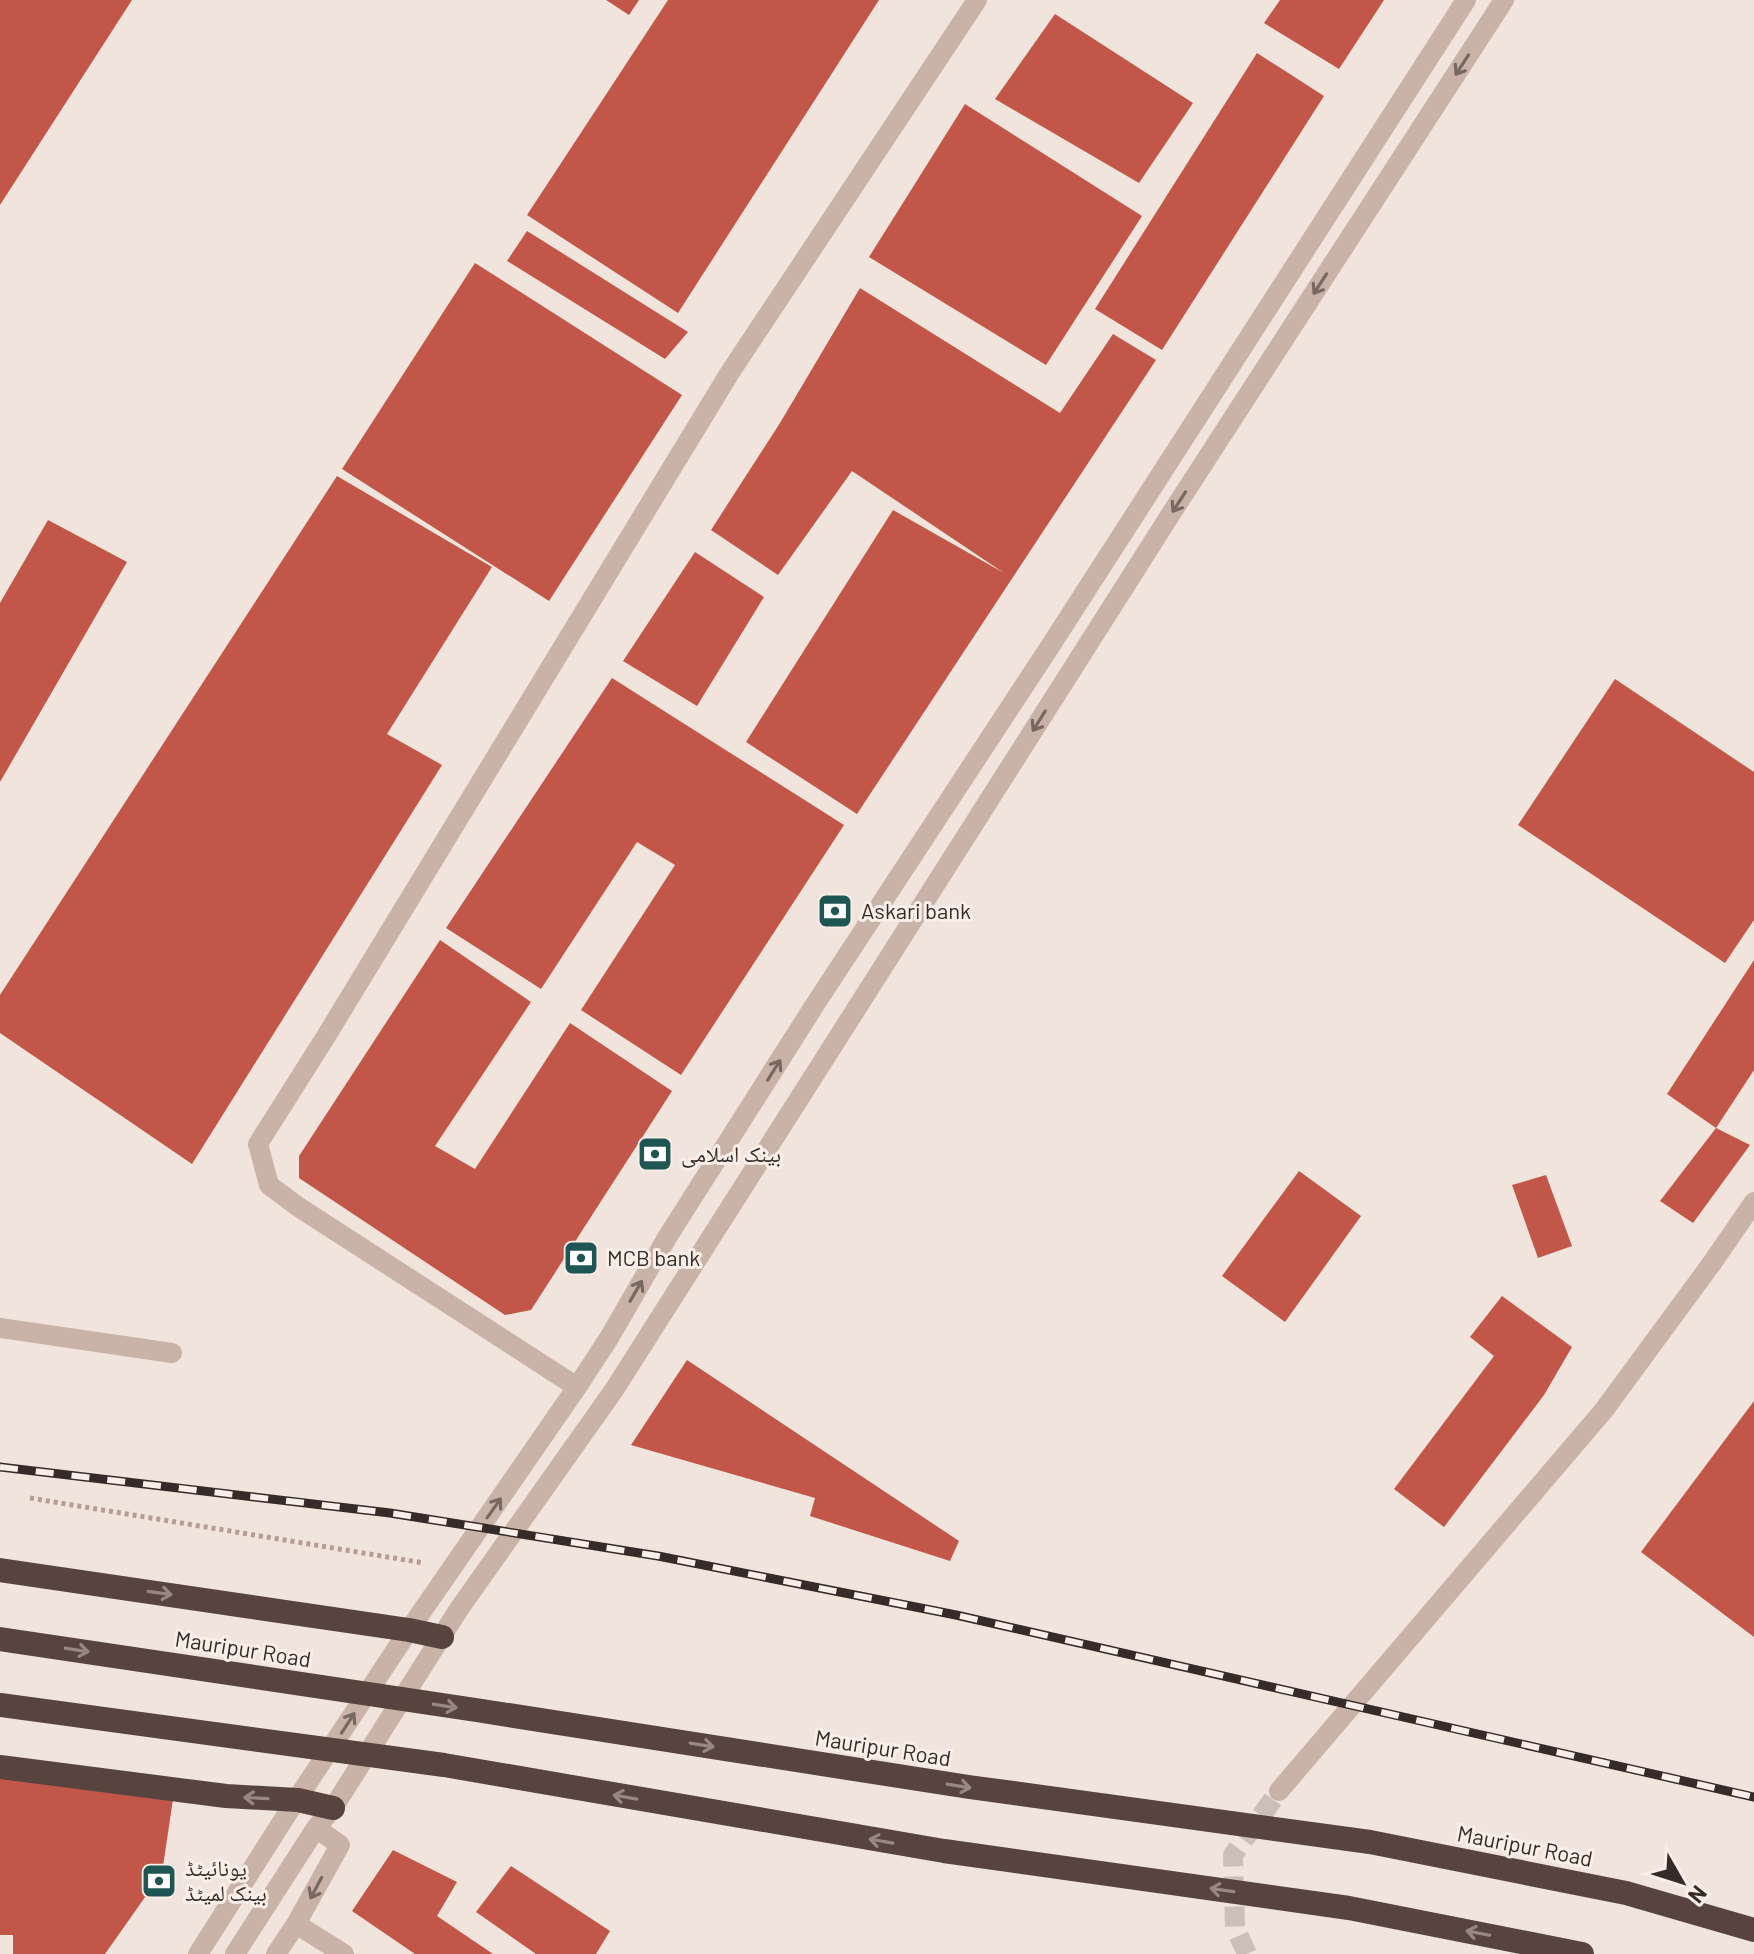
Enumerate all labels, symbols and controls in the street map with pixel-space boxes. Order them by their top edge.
one-way arrow [1453,54,1470,76]
one-way arrow [1312,272,1329,294]
one-way arrow [1170,490,1187,512]
one-way arrow [1031,709,1047,732]
bank icon: Askari bank [816,892,854,930]
place label: Askari bank [861,897,971,923]
one-way arrow [766,1059,782,1082]
bank icon: بینک اسلامی [636,1135,674,1173]
place label: بینک اسلامی [681,1140,781,1168]
bank icon: MCB bank [562,1239,600,1277]
place label: MCB bank [607,1244,700,1270]
one-way arrow [628,1280,644,1303]
one-way arrow [486,1497,502,1519]
one-way arrow [147,1587,172,1602]
street label: Mauripur Road [173,1624,313,1672]
one-way arrow [64,1643,89,1658]
one-way arrow [432,1699,457,1714]
one-way arrow [340,1713,356,1735]
street label: Mauripur Road [813,1723,953,1771]
one-way arrow [689,1739,714,1754]
one-way arrow [946,1779,971,1794]
one-way arrow [613,1788,638,1803]
one-way arrow [243,1790,270,1805]
street label: Mauripur Road [1455,1819,1595,1871]
one-way arrow [869,1832,895,1847]
north arrow [1642,1842,1722,1922]
place label: یونائیٹڈ بینک لمیٹڈ [185,1854,267,1906]
bank icon: یونائیٹڈ بینک لمیٹڈ [140,1862,178,1900]
one-way arrow [308,1875,324,1899]
text: N [1684,1881,1713,1909]
one-way arrow [1210,1882,1235,1897]
one-way arrow [1466,1925,1491,1940]

